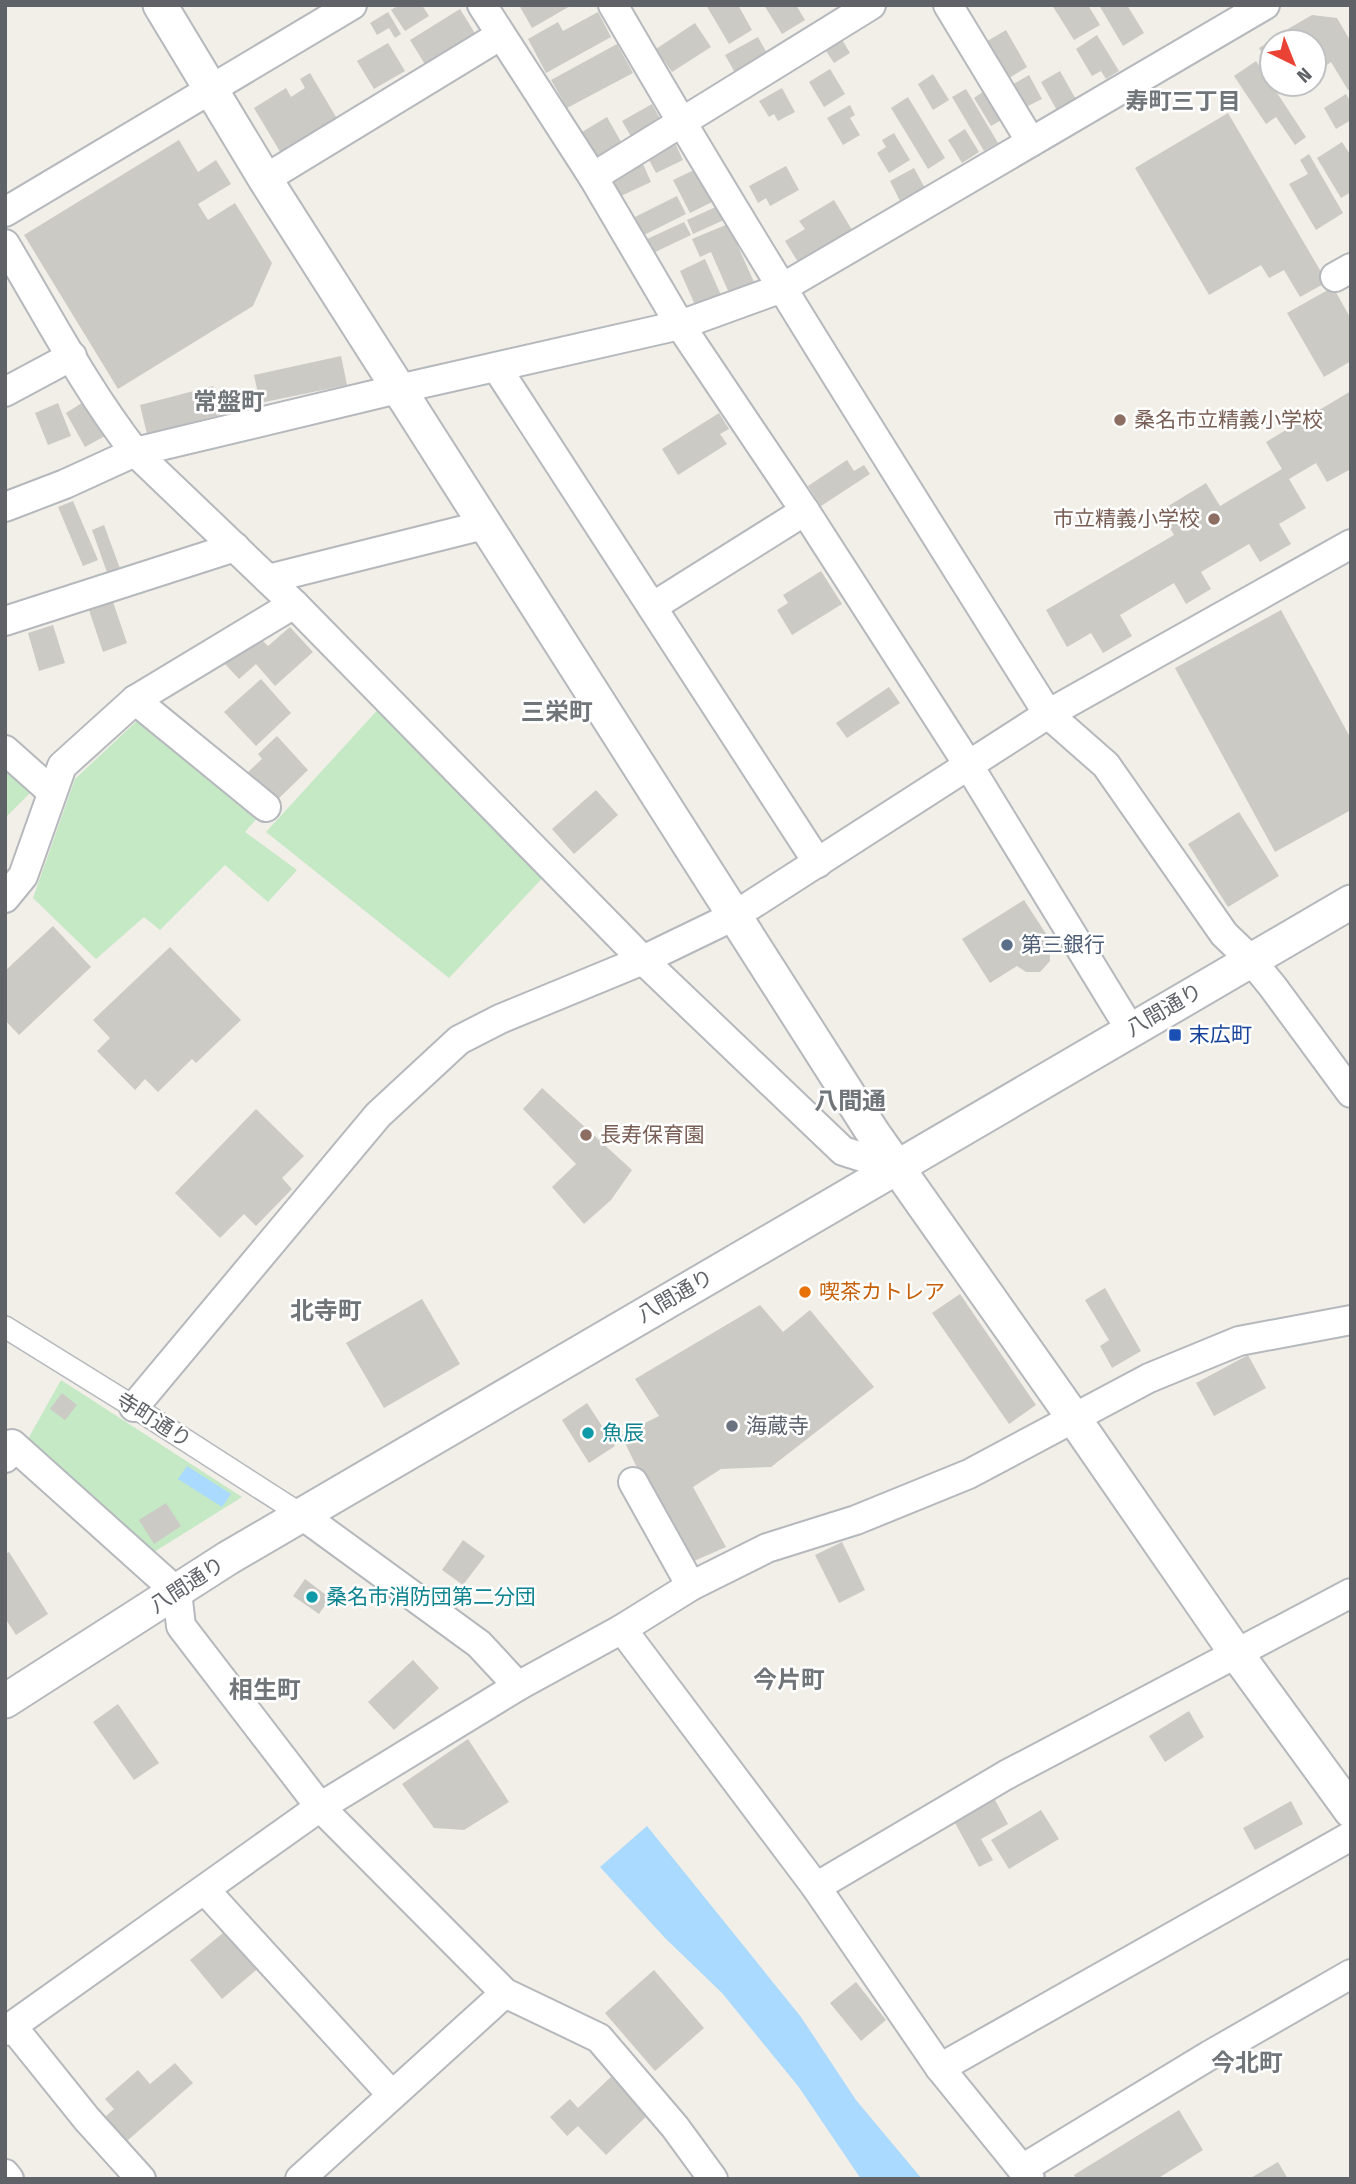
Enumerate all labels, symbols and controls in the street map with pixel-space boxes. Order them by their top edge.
north arrow [1258,28,1328,98]
text: N [1292,63,1316,87]
district label: 寿町三丁目 [1126,87,1241,115]
district label: 常盤町 [193,388,265,416]
place label: 桑名市立精義小学校 [1134,407,1323,433]
marker: 桑名市立精義小学校 [1112,412,1128,428]
place label: 市立精義小学校 [1053,506,1200,532]
marker: 市立精義小学校 [1206,511,1222,527]
district label: 三栄町 [521,698,593,726]
place label: 第三銀行 [1021,932,1105,958]
marker: 第三銀行 [999,937,1015,953]
street label: 八間通り [1121,978,1207,1042]
place label: 末広町 [1189,1022,1252,1048]
marker: 末広町 [1167,1027,1183,1043]
district label: 八間通 [814,1087,886,1115]
place label: 長寿保育園 [600,1122,705,1148]
marker: 長寿保育園 [578,1127,594,1143]
street label: 八間通り [632,1264,718,1328]
place label: 喫茶カトレア [819,1279,945,1305]
marker: 喫茶カトレア [797,1284,813,1300]
district label: 北寺町 [290,1297,362,1325]
street label: 寺町通り [111,1387,197,1453]
place label: 海蔵寺 [746,1413,809,1439]
marker: 海蔵寺 [724,1418,740,1434]
place label: 魚辰 [602,1420,644,1446]
marker: 魚辰 [580,1425,596,1441]
street label: 八間通り [145,1551,229,1619]
place label: 桑名市消防団第二分団 [326,1584,536,1610]
marker: 桑名市消防団第二分団 [304,1589,320,1605]
district label: 今片町 [753,1666,825,1694]
district label: 相生町 [229,1676,301,1704]
district label: 今北町 [1211,2049,1283,2077]

